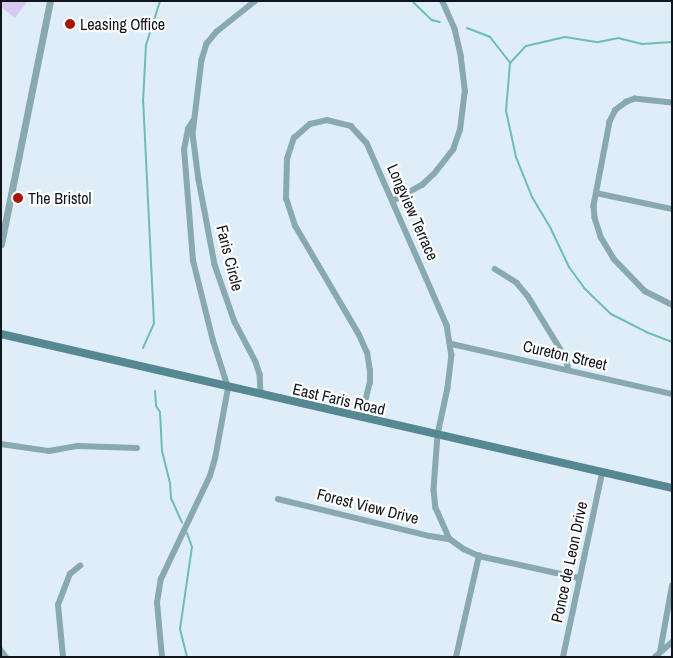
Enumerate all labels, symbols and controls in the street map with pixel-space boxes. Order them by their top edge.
place label: Leasing Office [80,14,165,34]
marker: Leasing Office [64,18,76,30]
street label: Longview Terrace [383,161,443,263]
place label: The Bristol [28,188,91,208]
marker: The Bristol [12,192,24,204]
street label: Faris Circle [213,223,247,293]
street label: Cureton Street [521,336,609,374]
street label: East Faris Road [291,379,387,419]
street label: Forest View Drive [315,484,421,528]
street label: Ponce de Leon Drive [547,500,591,624]

